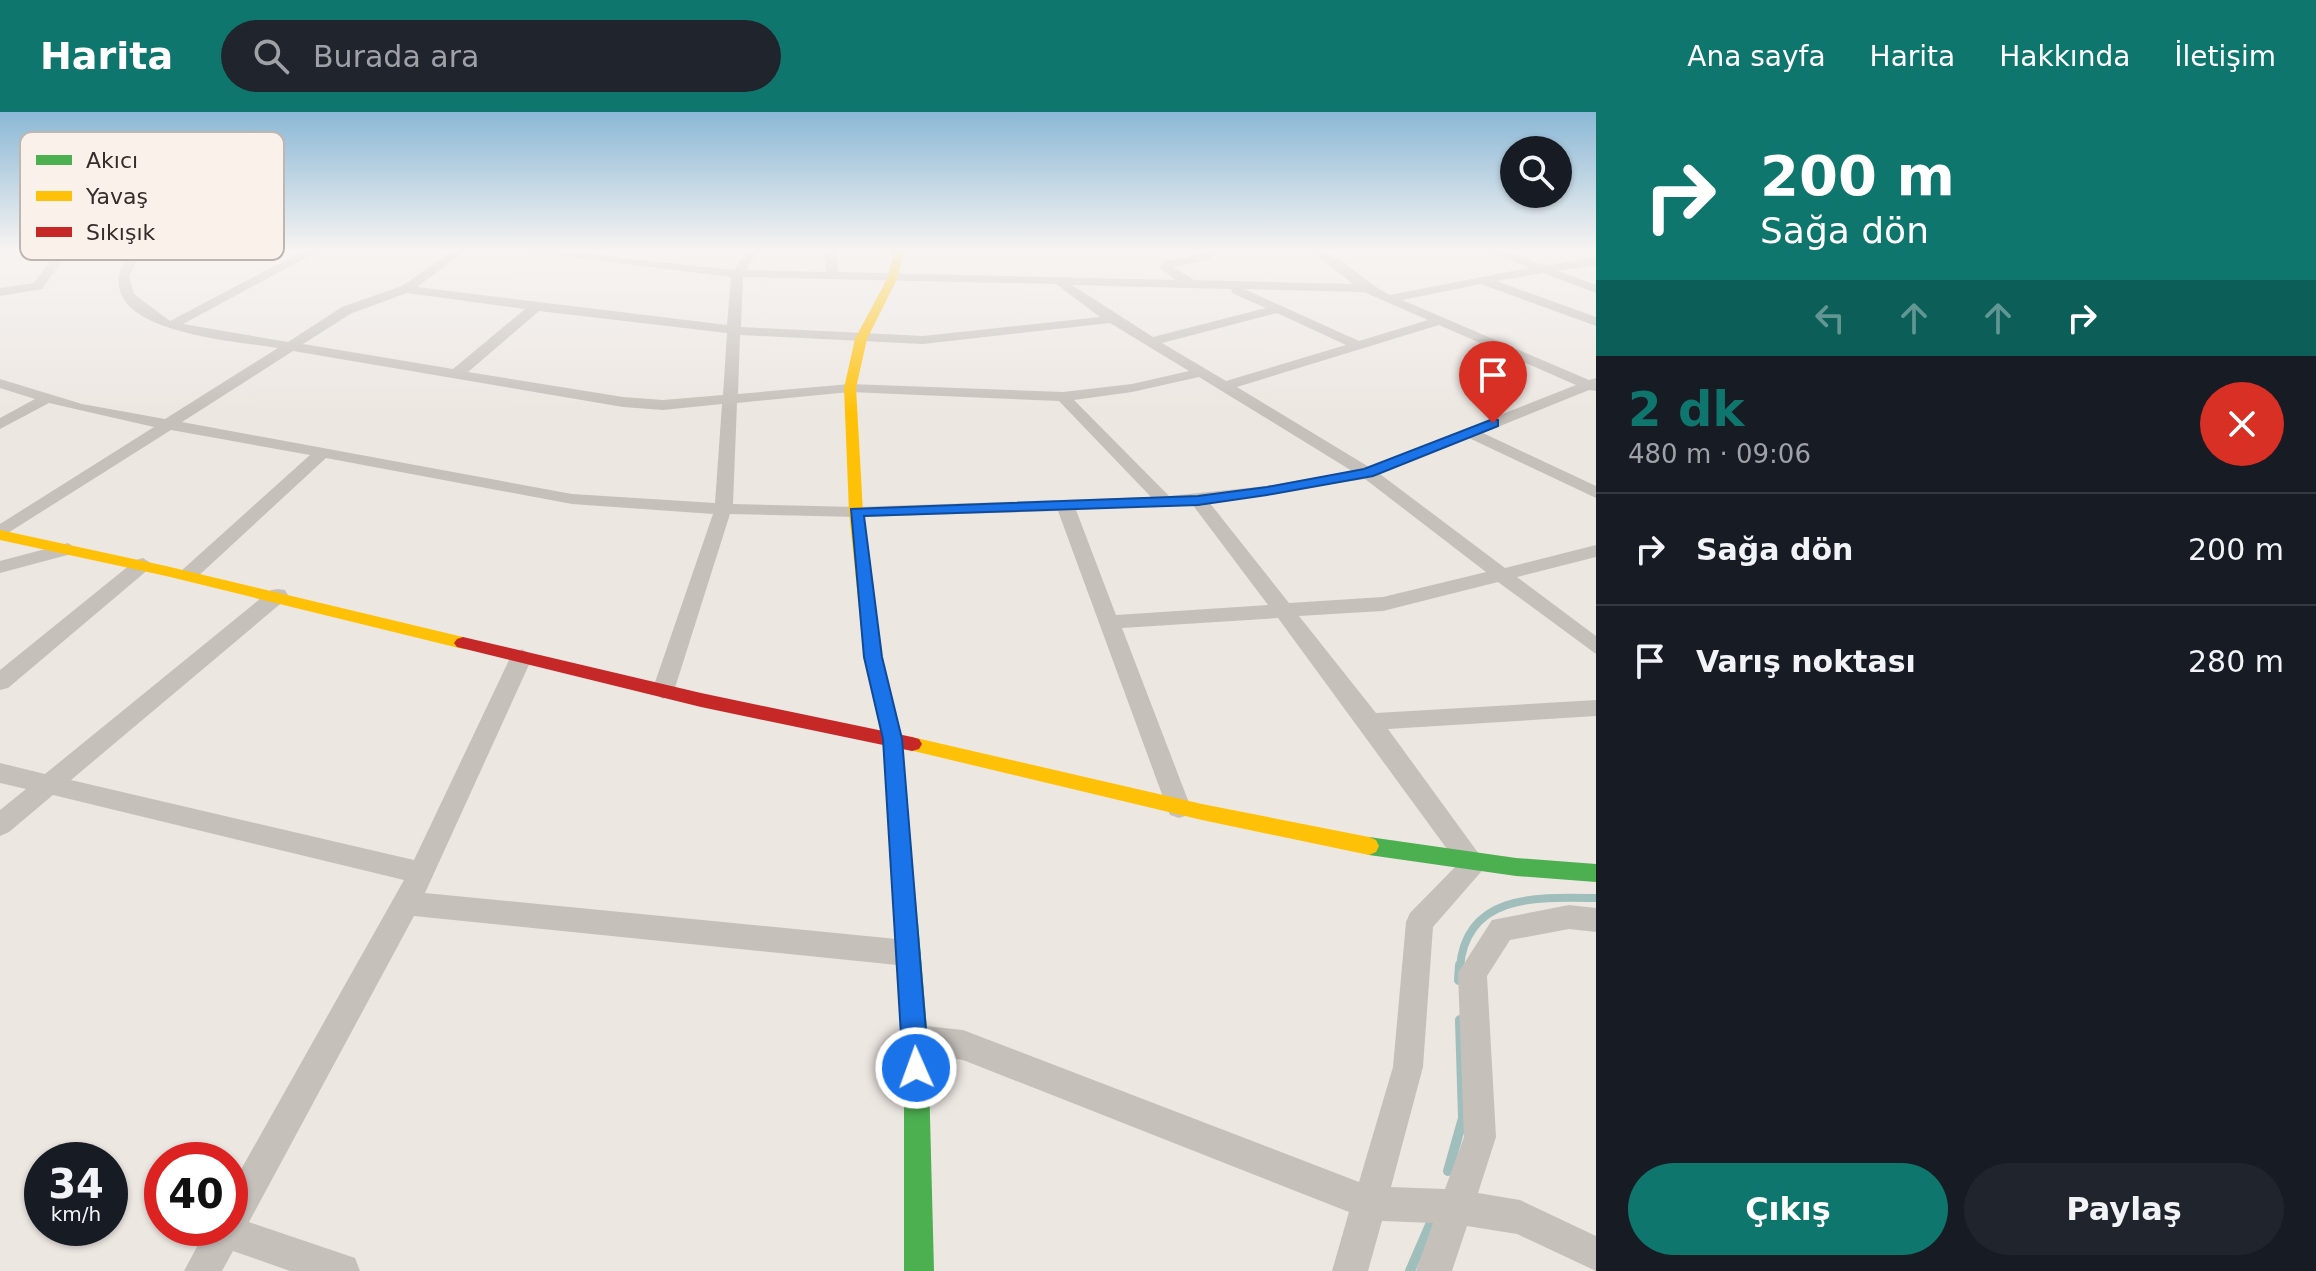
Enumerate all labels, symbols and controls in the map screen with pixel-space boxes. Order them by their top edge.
search box [221,20,781,92]
text: Harita [40,34,173,78]
icon: search [249,34,293,78]
text: Burada ara [313,39,479,74]
text: Ana sayfa [1687,40,1826,73]
text: Harita [1870,40,1955,73]
text: Hakkında [1999,40,2130,73]
text: İletişim [2174,40,2276,73]
legend [20,132,284,260]
map controls [1500,136,1572,208]
button: search [1500,136,1572,208]
text: 200 m [1760,143,1955,208]
icon: right [1628,144,1732,248]
text: Akıcı [86,148,138,173]
text: Yavaş [85,184,148,209]
text: Sağa dön [1760,210,1929,251]
text: Sıkışık [86,220,156,245]
icon: left [1808,296,1852,340]
icon: ahead [1892,296,1936,340]
icon: ahead [1976,296,2020,340]
icon: right [2060,296,2104,340]
pin [1459,341,1527,423]
icon: arrive [1471,353,1515,397]
text: 2 dk [1628,381,1744,437]
button: close [2200,382,2284,466]
text: 480 m · 09:06 [1628,439,1811,469]
icon: right [1628,527,1672,571]
text: Sağa dön [1696,532,1853,567]
text: 200 m [2188,532,2284,567]
icon: arrive [1628,639,1672,683]
text: Varış noktası [1696,644,1916,679]
text: 280 m [2188,644,2284,679]
position arrow [874,1026,958,1110]
speed limit sign: 40 [144,1142,248,1246]
text: 34 [48,1161,104,1207]
button: Çıkış [1628,1163,1948,1255]
button: Paylaş [1964,1163,2284,1255]
text: km/h [51,1202,101,1226]

